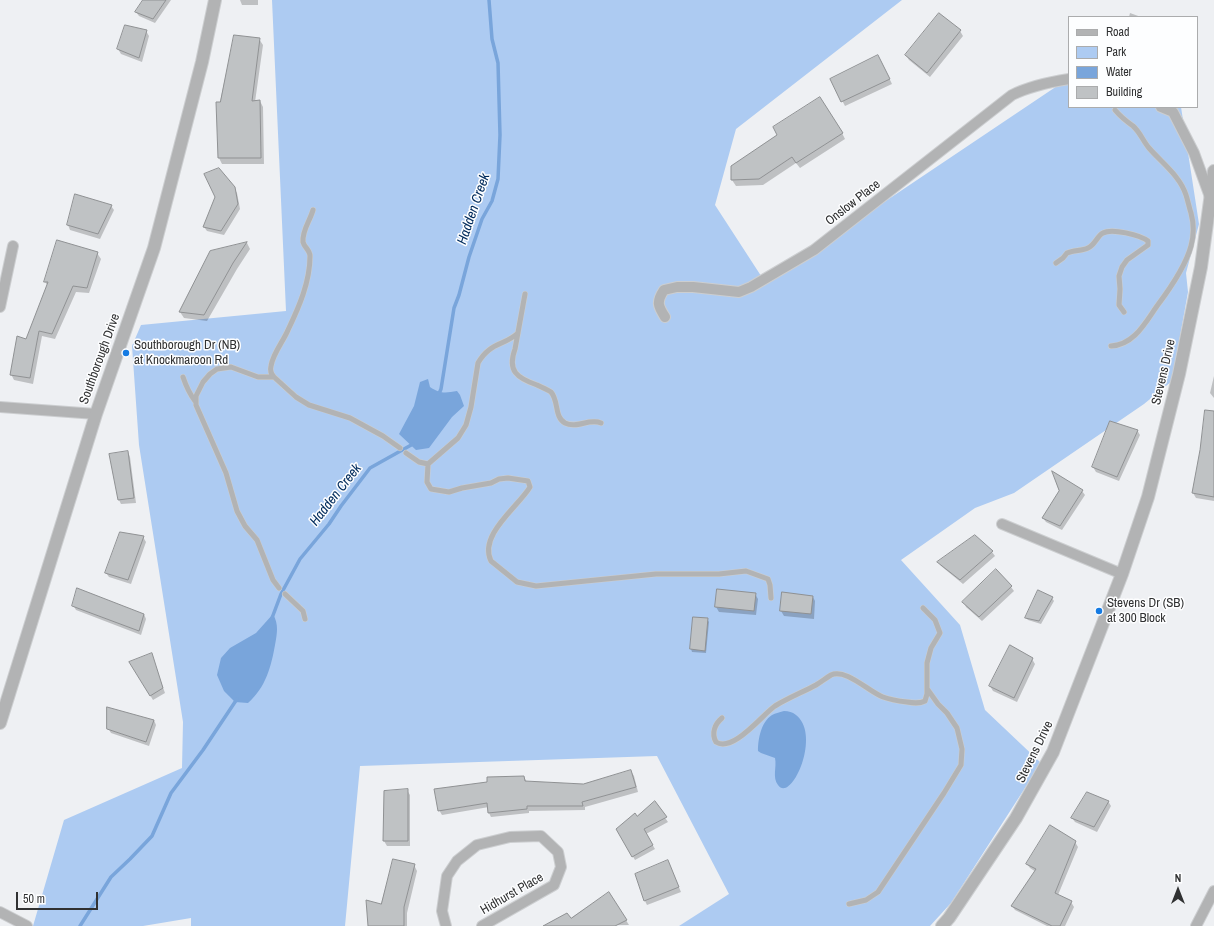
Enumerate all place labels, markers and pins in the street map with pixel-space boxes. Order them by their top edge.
place label: Southborough Dr (NB) at Knockmaroon Rd [134,338,240,369]
marker: Southborough Dr (NB) at Knockmaroon Rd [121,348,131,358]
place label: Stevens Dr (SB) at 300 Block [1107,596,1184,627]
marker: Stevens Dr (SB) at 300 Block [1094,606,1104,616]

